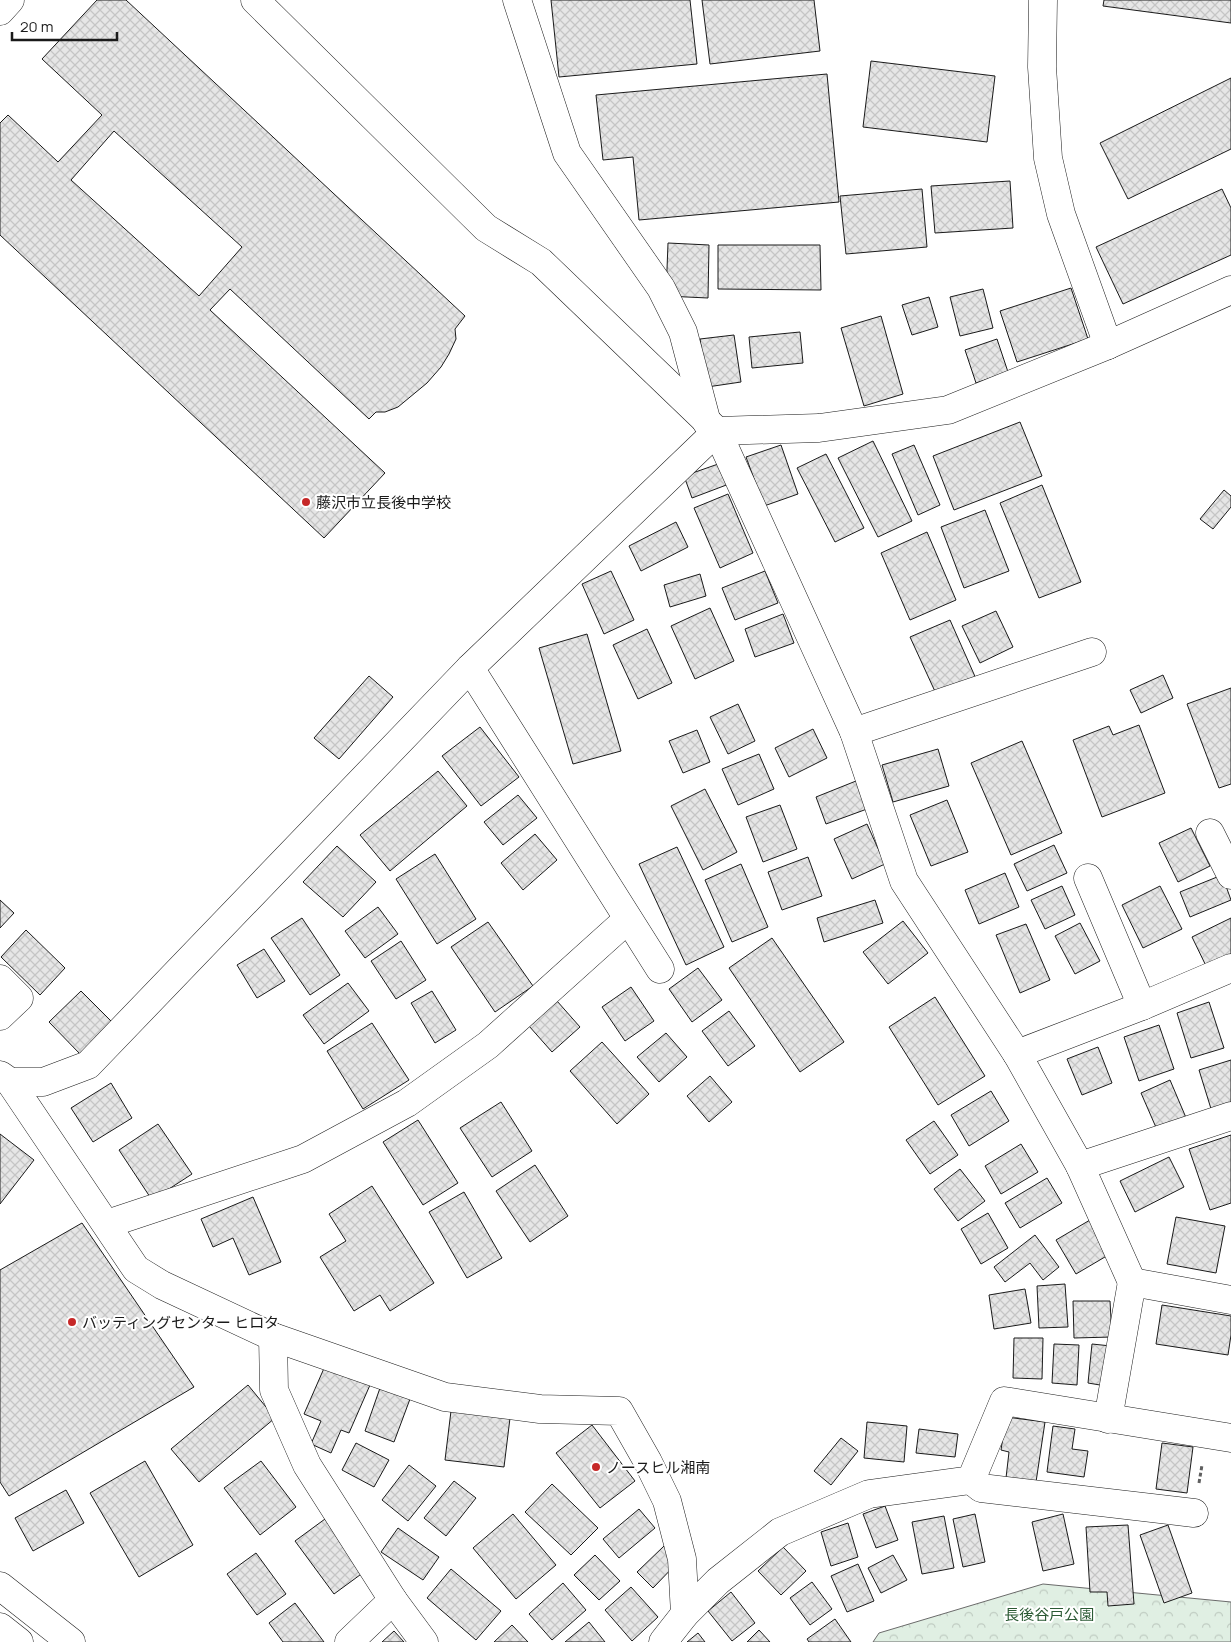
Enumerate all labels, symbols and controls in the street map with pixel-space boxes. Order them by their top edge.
scale bar [12,10,118,42]
text: 20 m [20,16,53,37]
place label: 藤沢市立長後中学校 [316,492,451,513]
marker: 藤沢市立長後中学校 [300,496,312,508]
place label: バッティングセンター ヒロタ [82,1312,279,1333]
marker: バッティングセンター ヒロタ [66,1316,78,1328]
place label: ノースヒル湘南 [606,1457,710,1478]
marker: ノースヒル湘南 [590,1461,602,1473]
park label: 長後谷戸公園 [1004,1604,1094,1625]

